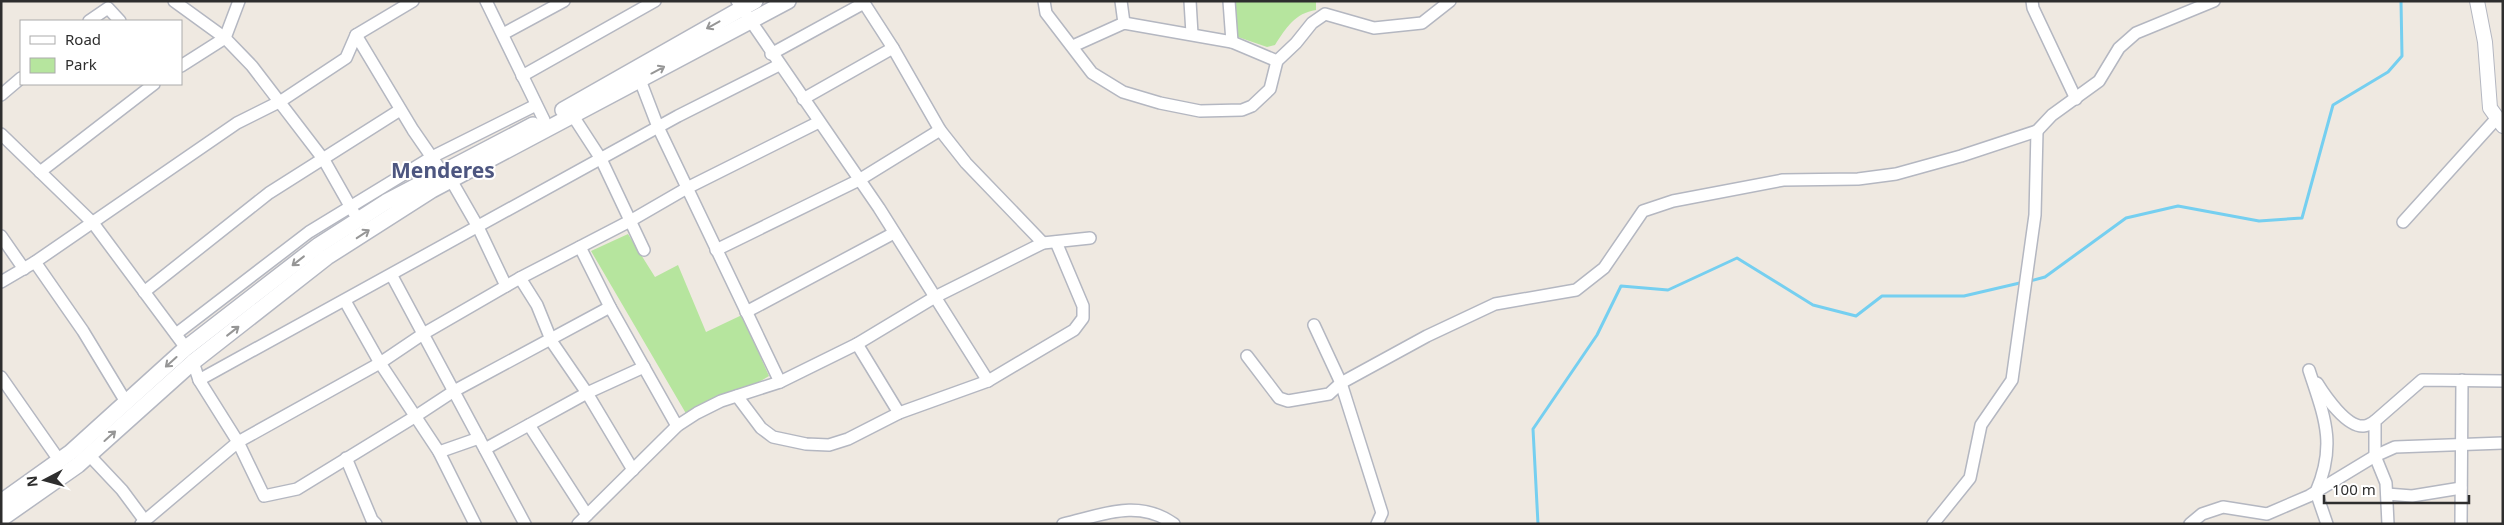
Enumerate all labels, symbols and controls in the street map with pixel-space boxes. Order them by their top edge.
legend [20,20,182,85]
one-way arrow [706,21,720,31]
text: Road [65,29,101,49]
text: Park [65,54,97,74]
one-way arrow [651,65,665,75]
district label: Menderes [391,156,495,184]
one-way arrow [356,229,370,239]
one-way arrow [291,256,305,266]
one-way arrow [226,326,240,336]
one-way arrow [164,356,177,368]
one-way arrow [103,431,116,442]
north arrow [20,455,70,505]
scale bar [2324,472,2469,504]
text: N [22,475,42,488]
text: 100 m [2332,479,2376,499]

